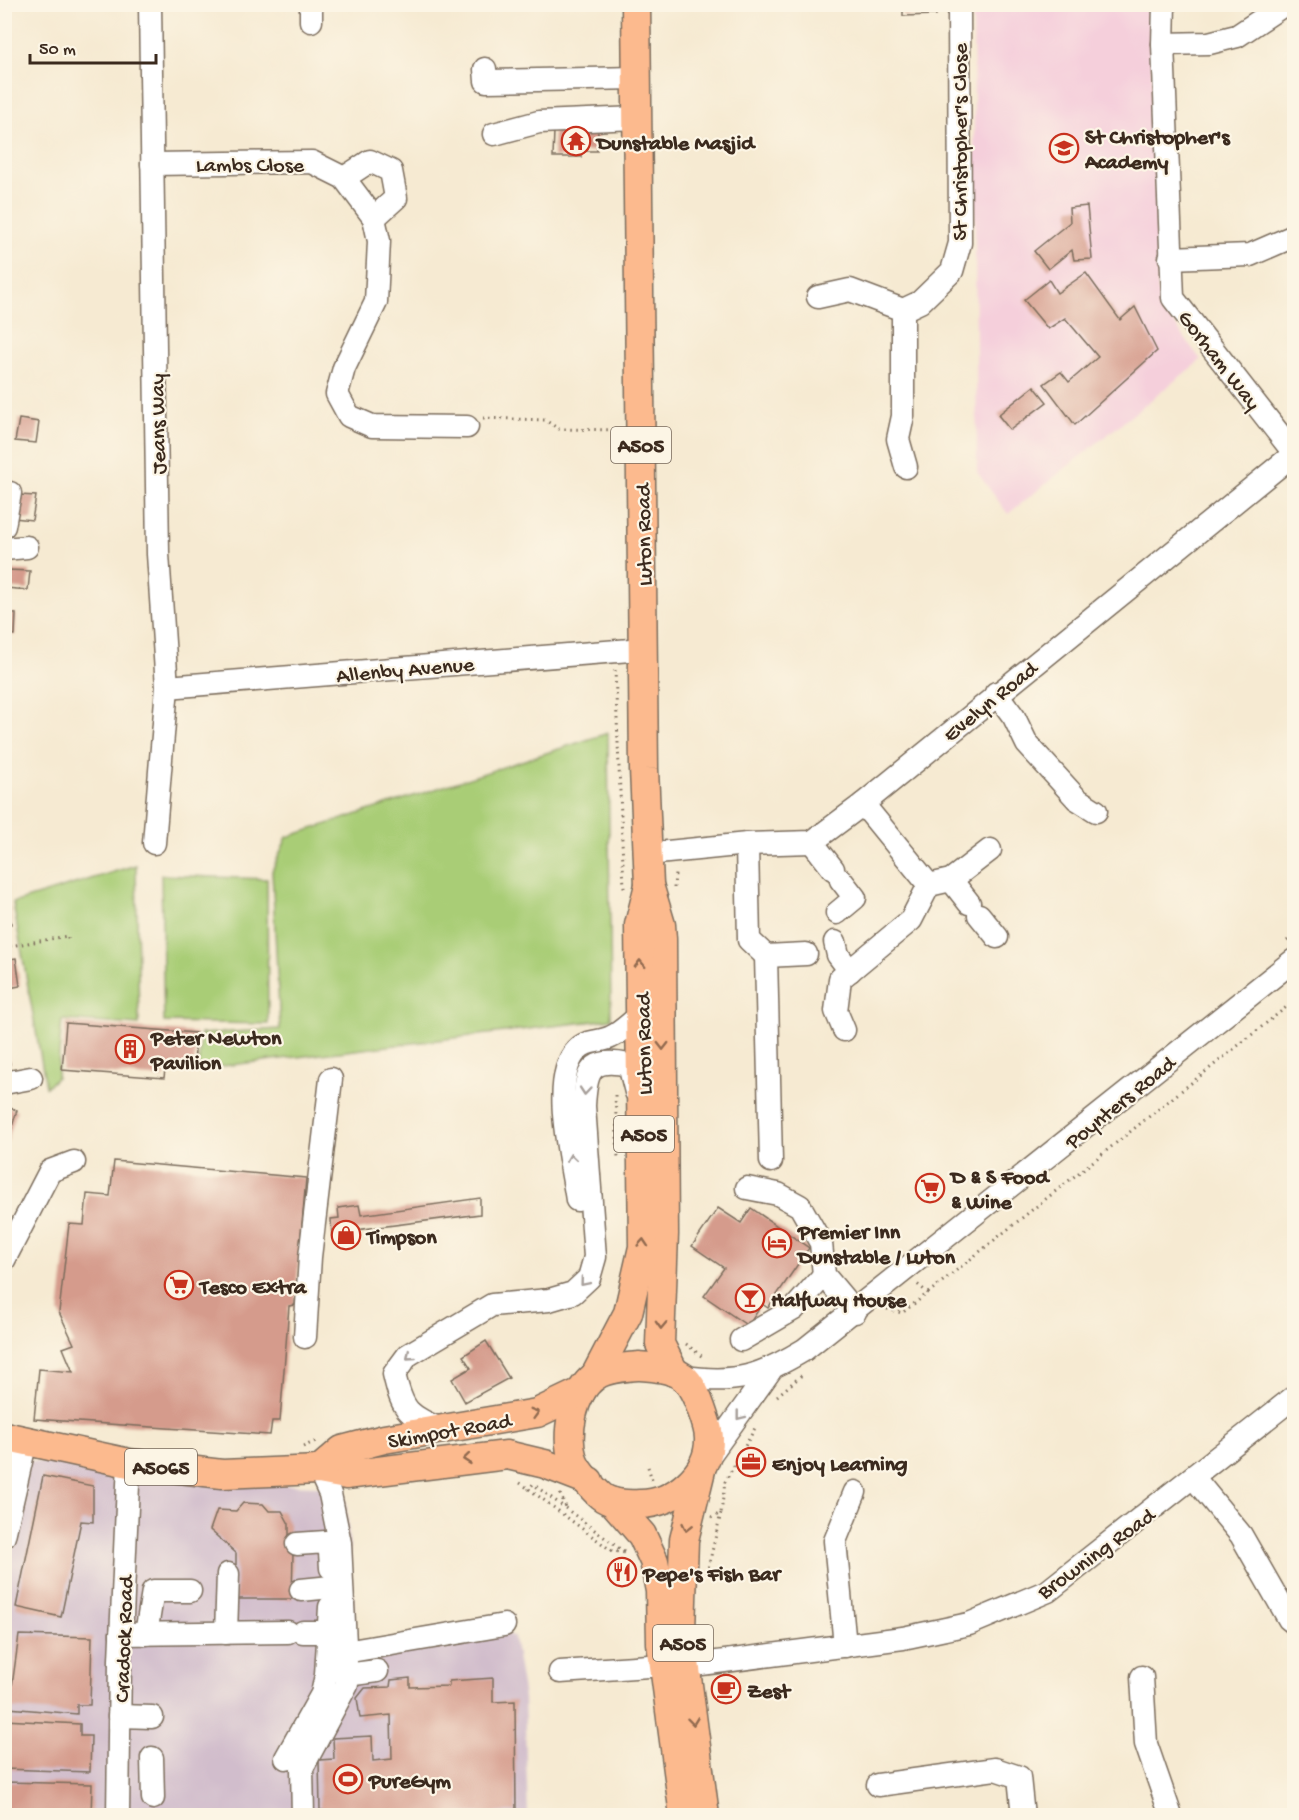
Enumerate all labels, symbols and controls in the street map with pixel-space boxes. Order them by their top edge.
scale bar [30,27,156,65]
text: 50 m [39,40,76,61]
street label: St Christopher's Close [949,43,975,241]
temple icon: Dunstable Masjid [560,125,592,157]
place label: St Christopher's Academy [1084,126,1232,177]
place label: Dunstable Masjid [595,132,756,158]
school or university icon: St Christopher's Academy [1048,132,1080,164]
street label: Lambs Close [196,154,305,180]
street label: Gorham Way [1171,306,1265,417]
street label: Jeans Way [146,373,174,475]
road number: A505 [611,427,671,463]
street label: Luton Road [632,481,660,586]
street label: Allenby Avenue [335,653,476,691]
street label: Evelyn Road [939,656,1046,749]
one-way arrow [634,960,646,969]
street label: Luton Road [632,990,660,1095]
place label: Peter Newton Pavilion [150,1027,282,1078]
building icon: Peter Newton Pavilion [114,1033,146,1065]
one-way arrow [656,1042,669,1051]
street label: Poynters Road [1060,1050,1184,1157]
one-way arrow [579,1086,592,1095]
road number: A505 [614,1116,674,1152]
one-way arrow [565,1154,578,1163]
place label: D & S Food & Wine [949,1166,1050,1217]
supermarket icon: D & S Food & Wine [914,1172,946,1204]
shop icon: Timpson [330,1219,362,1251]
place label: Premier Inn Dunstable / Luton [796,1221,956,1272]
place label: Timpson [365,1226,437,1252]
hotel icon: Premier Inn Dunstable / Luton [761,1227,793,1259]
one-way arrow [636,1238,649,1247]
supermarket icon: Tesco Extra [163,1269,195,1301]
one-way arrow [580,1275,591,1286]
place label: Tesco Extra [198,1276,308,1302]
bar icon: Halfway House [734,1282,766,1314]
place label: Halfway House [771,1289,907,1315]
one-way arrow [654,1321,667,1330]
one-way arrow [406,1349,417,1360]
one-way arrow [529,1408,540,1420]
street label: Skimpot Road [386,1409,516,1457]
one-way arrow [736,1409,747,1420]
office icon: Enjoy Learning [735,1446,767,1478]
road number: A5065 [125,1449,197,1485]
one-way arrow [463,1452,472,1465]
place label: Enjoy Learning [772,1453,908,1479]
street label: Browning Road [1033,1503,1163,1607]
one-way arrow [681,1522,694,1532]
restaurant icon: Pepe's Fish Bar [606,1556,638,1588]
place label: Pepe's Fish Bar [642,1563,782,1589]
street label: Cradock Road [111,1573,141,1703]
road number: A505 [653,1625,713,1661]
cafe icon: Zest [710,1673,742,1705]
place label: Zest [747,1680,792,1706]
one-way arrow [686,1716,699,1726]
sports icon: PureGym [332,1763,364,1795]
place label: PureGym [368,1770,451,1796]

